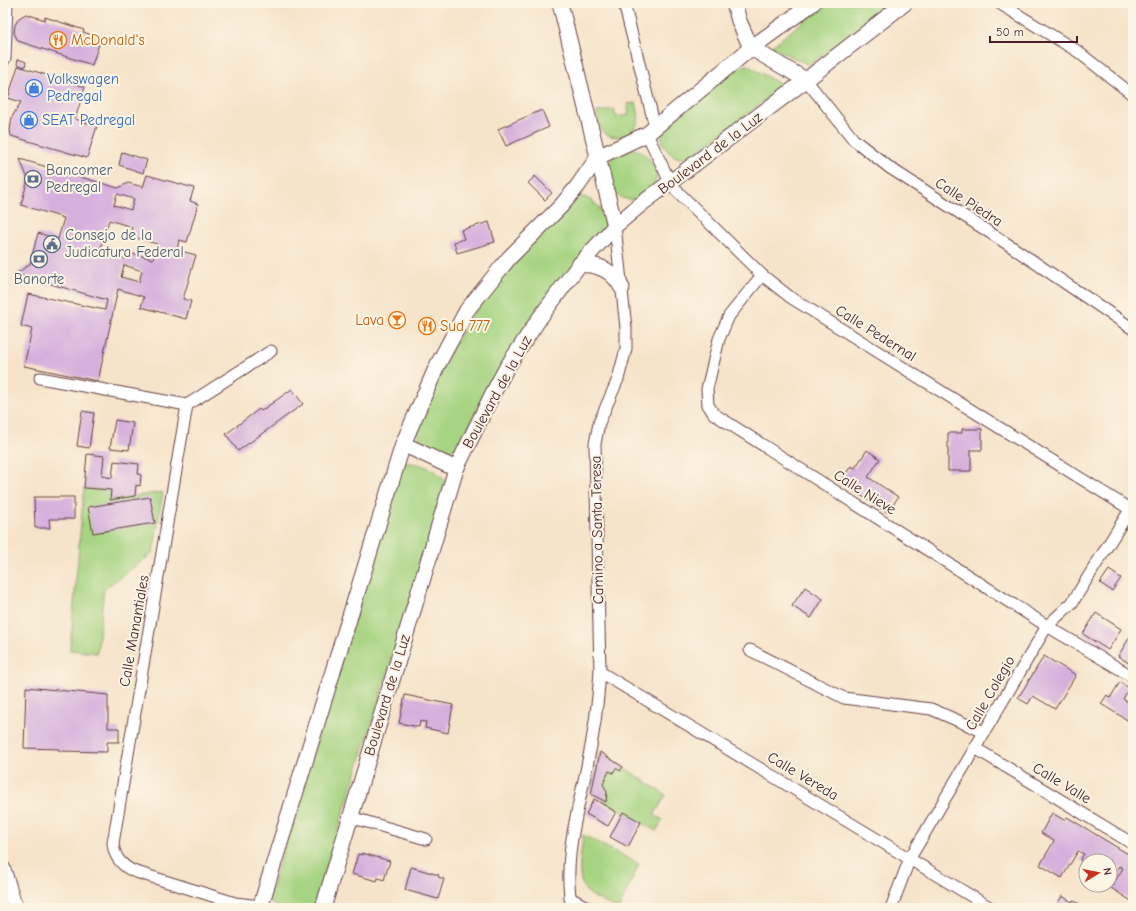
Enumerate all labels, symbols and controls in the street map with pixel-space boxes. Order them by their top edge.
scale bar [990,18,1077,44]
text: 50 m [996,25,1024,39]
restaurant icon: McDonald's [48,30,68,50]
place label: McDonald's [71,31,145,49]
place label: Volkswagen Pedregal [47,70,119,105]
shop icon: Volkswagen Pedregal [24,78,44,98]
street label: Boulevard de la Luz [654,108,766,198]
shop icon: SEAT Pedregal [19,110,39,130]
place label: SEAT Pedregal [42,111,135,129]
place label: Bancomer Pedregal [46,161,112,196]
bank icon: Bancomer Pedregal [23,169,43,189]
street label: Calle Piedra [932,174,1006,230]
place label: Consejo de la Judicatura Federal [65,226,184,261]
public building icon: Consejo de la Judicatura Federal [42,234,62,254]
bank icon: Banorte [29,249,49,269]
place label: Banorte [14,270,65,288]
street label: Calle Pedernal [832,301,920,365]
bar icon: Lava [387,310,407,330]
place label: Lava [355,311,384,329]
restaurant icon: Sud 777 [417,316,437,336]
place label: Sud 777 [440,317,490,335]
street label: Boulevard de la Luz [459,332,536,451]
street label: Camino a Santa Teresa [587,455,607,605]
street label: Calle Nieve [830,466,900,519]
street label: Calle Manantiales [115,574,153,688]
street label: Boulevard de la Luz [360,632,414,758]
street label: Calle Colegio [961,652,1019,734]
street label: Calle Vereda [764,748,842,804]
street label: Calle Valle [1029,759,1095,808]
north arrow [1078,853,1118,893]
text: N [1100,867,1114,876]

